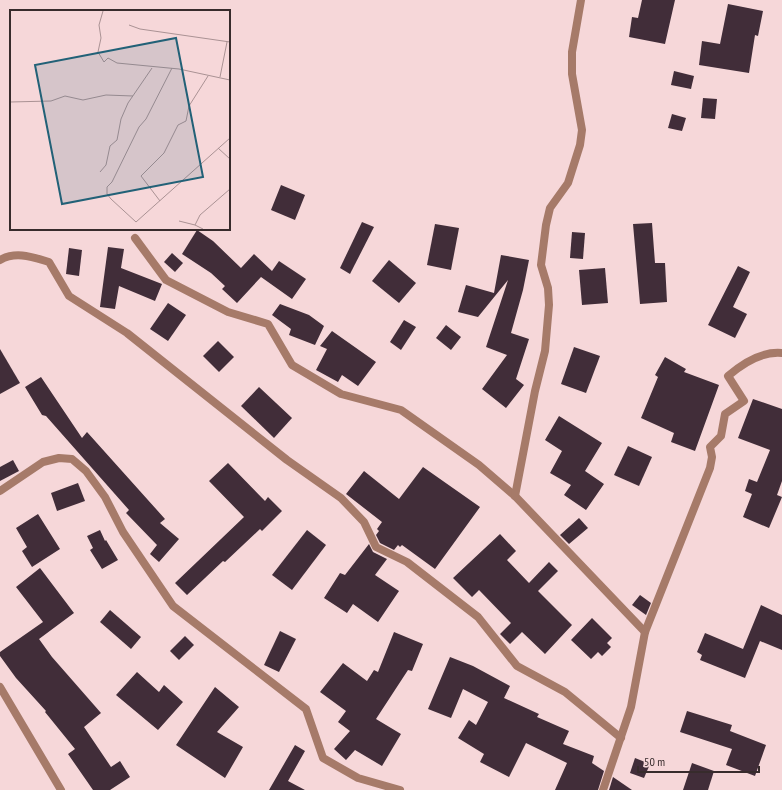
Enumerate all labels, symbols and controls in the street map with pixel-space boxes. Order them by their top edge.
inset map [10,10,230,230]
scale bar [638,748,759,774]
text: 50 m [644,754,665,769]

